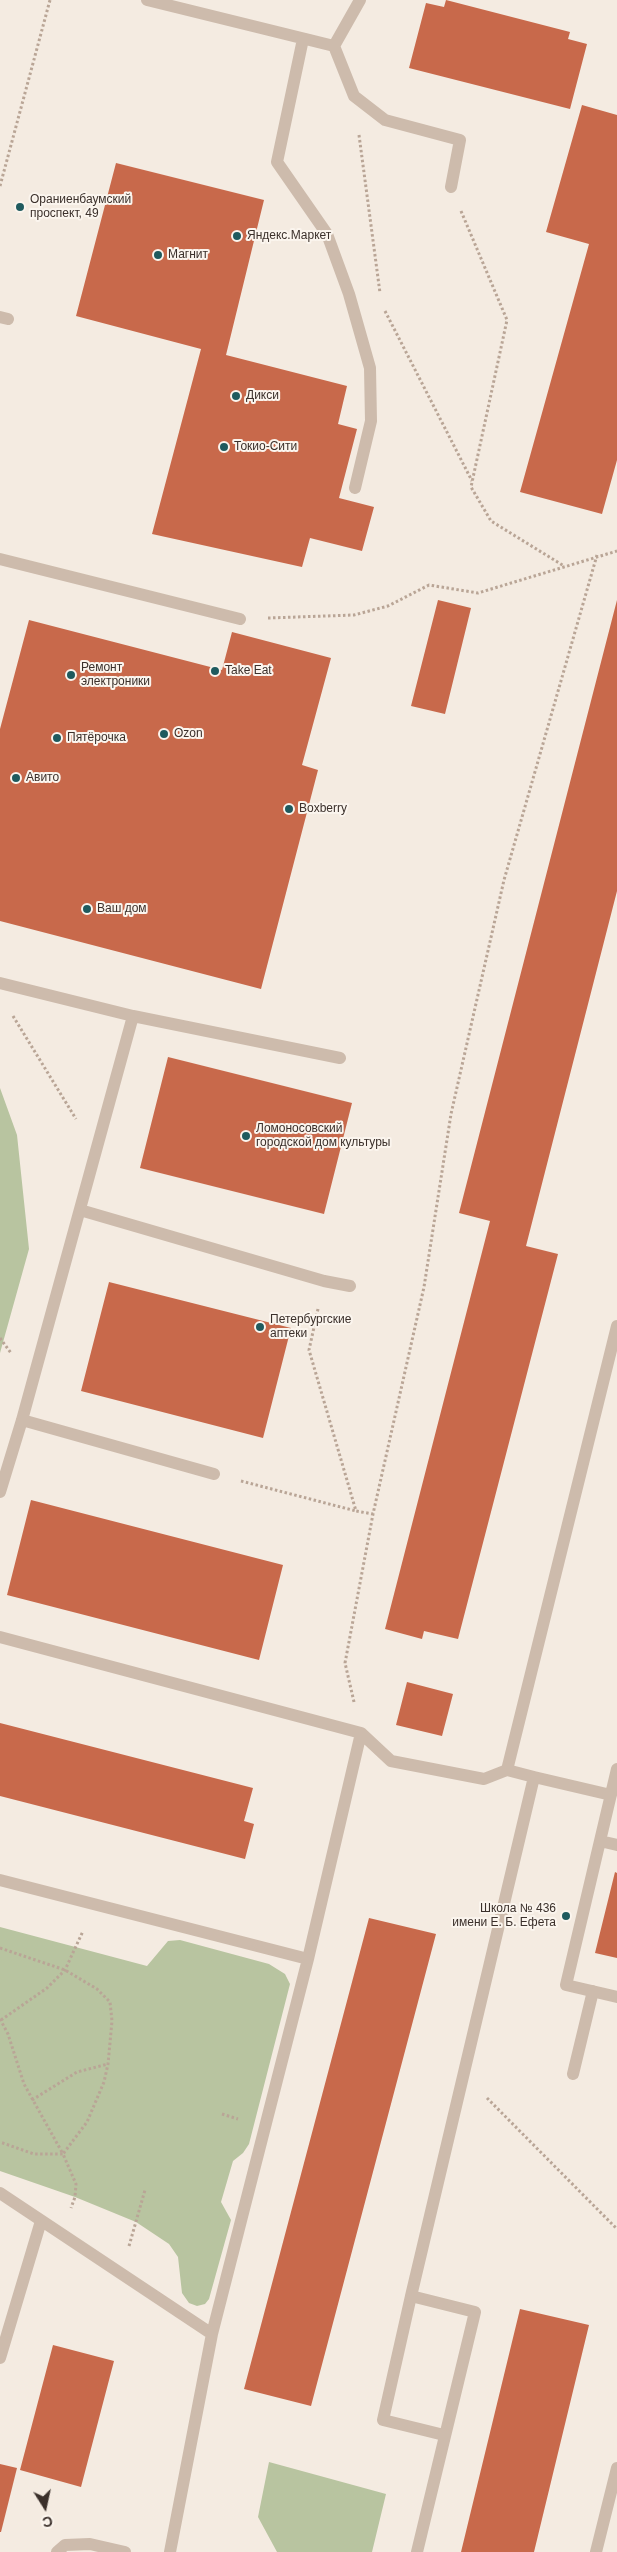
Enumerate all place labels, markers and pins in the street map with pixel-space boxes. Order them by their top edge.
place label: Ораниенбаумский проспект, 49 [30,193,131,221]
marker: Ораниенбаумский проспект, 49 [14,201,26,213]
place label: Яндекс.Маркет [247,229,331,243]
marker: Яндекс.Маркет [231,230,243,242]
place label: Магнит [168,248,208,262]
marker: Магнит [152,249,164,261]
place label: Дикси [246,389,279,403]
marker: Дикси [230,390,242,402]
place label: Токио-Сити [234,440,297,454]
marker: Токио-Сити [218,441,230,453]
place label: Ремонт электроники [81,661,150,689]
place label: Take Eat [225,664,272,678]
marker: Take Eat [209,665,221,677]
marker: Ремонт электроники [65,669,77,681]
place label: Ozon [174,727,203,741]
marker: Ozon [158,728,170,740]
place label: Пятёрочка [67,731,126,745]
marker: Пятёрочка [51,732,63,744]
place label: Авито [26,771,59,785]
marker: Авито [10,772,22,784]
place label: Boxberry [299,802,347,816]
marker: Boxberry [283,803,295,815]
place label: Ваш дом [97,902,147,916]
marker: Ваш дом [81,903,93,915]
place label: Ломоносовский городской дом культуры [256,1122,390,1150]
marker: Ломоносовский городской дом культуры [240,1130,252,1142]
place label: Петербургские аптеки [270,1313,351,1341]
marker: Петербургские аптеки [254,1321,266,1333]
place label: Школа № 436 имени Е. Б. Ефета [452,1902,556,1930]
marker: Школа № 436 имени Е. Б. Ефета [560,1910,572,1922]

